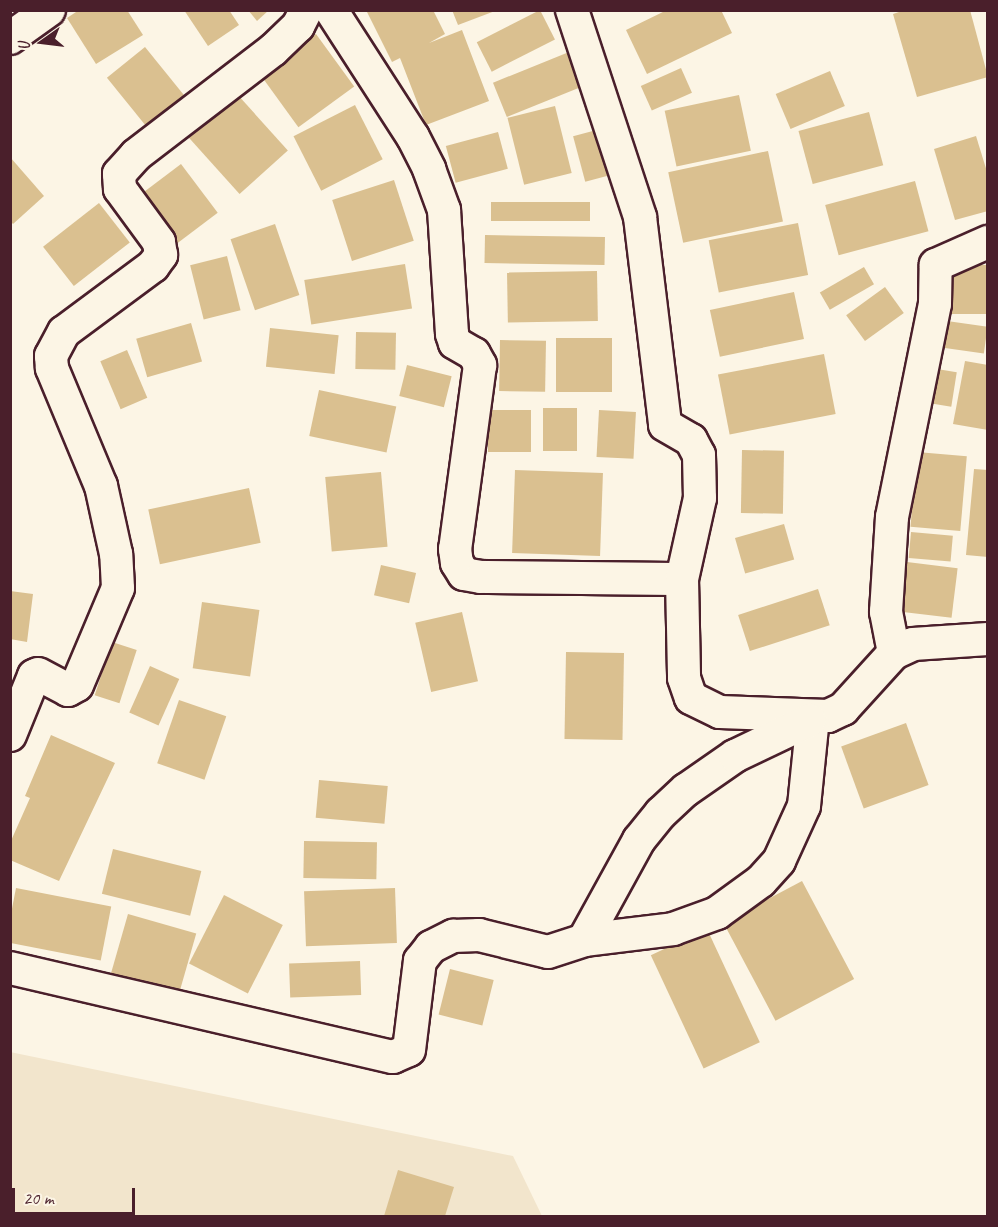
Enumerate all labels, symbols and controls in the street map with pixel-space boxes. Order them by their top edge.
north arrow [12,12,72,72]
text: U [14,40,35,53]
scale bar [15,1176,138,1214]
text: 20 m [23,1187,54,1209]

